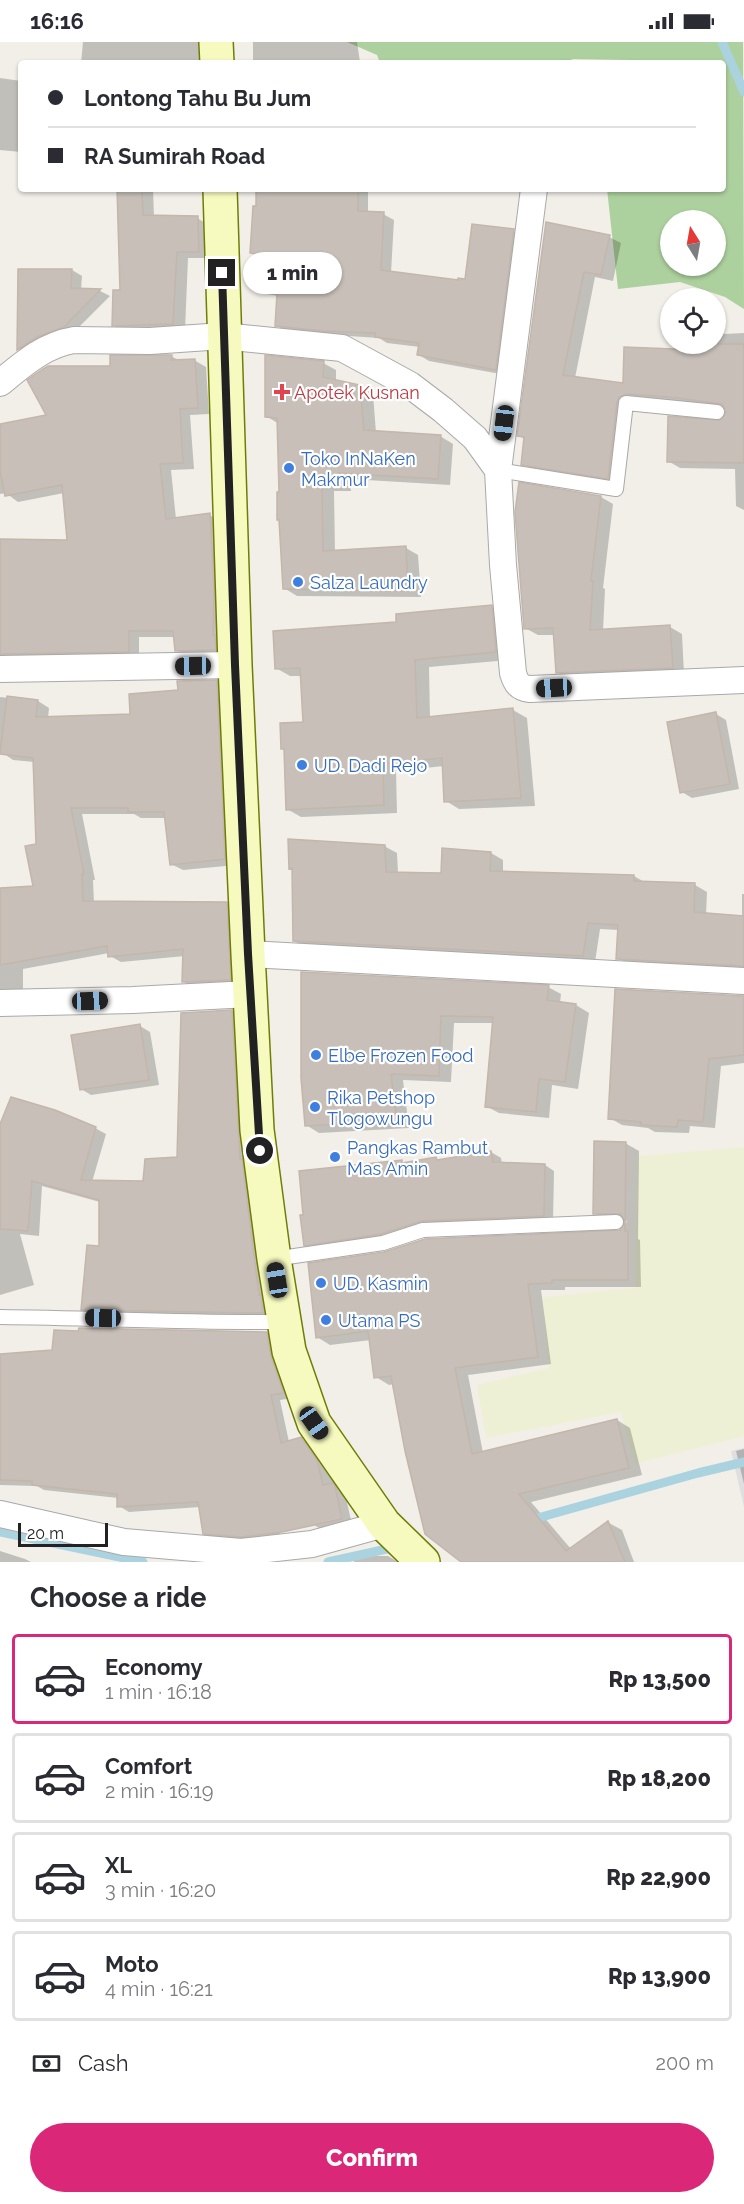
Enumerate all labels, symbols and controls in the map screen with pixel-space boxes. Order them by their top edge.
text: 16:16 [30,8,84,34]
text: Lontong Tahu Bu Jum [84,85,311,111]
text: RA Sumirah Road [84,143,265,169]
north arrow [660,210,726,276]
map controls [660,210,726,354]
callout: 1 min [243,252,342,294]
route end [208,259,235,286]
text: 1 min [267,261,318,285]
button: locate [660,288,726,354]
place label: Apotek Kusnan [294,382,420,403]
marker: Apotek Kusnan [275,385,289,399]
car [493,404,515,442]
place label: Toko InNaKen Makmur [301,448,416,490]
marker: Toko InNaKen Makmur [282,461,296,475]
place label: Salza Laundry [310,572,428,593]
marker: Salza Laundry [291,575,305,589]
car [175,657,211,675]
car [536,678,572,698]
place label: UD. Dadi Rejo [314,755,428,776]
marker: UD. Dadi Rejo [295,758,309,772]
car [72,991,108,1011]
place label: Elbe Frozen Food [328,1045,474,1066]
marker: Elbe Frozen Food [309,1048,323,1062]
place label: Rika Petshop Tlogowungu [327,1087,435,1129]
marker: Rika Petshop Tlogowungu [308,1100,322,1114]
route start [246,1137,273,1164]
place label: Pangkas Rambut Mas Amin [347,1137,488,1179]
marker: Pangkas Rambut Mas Amin [328,1150,342,1164]
car [265,1261,289,1299]
place label: UD. Kasmin [333,1273,428,1294]
marker: UD. Kasmin [314,1276,328,1290]
car [85,1309,121,1327]
place label: Utama PS [338,1310,421,1331]
marker: Utama PS [319,1313,333,1327]
car [296,1403,332,1443]
scale bar [18,1520,108,1548]
text: 20 m [27,1524,64,1543]
text: Choose a ride [30,1582,206,1613]
icon: car [33,1652,87,1706]
text: Economy [105,1654,203,1680]
text: Rp 13,500 [609,1666,711,1692]
text: 1 min · 16:18 [105,1680,212,1704]
icon: car [33,1751,87,1805]
text: Comfort [105,1753,192,1779]
text: Rp 18,200 [607,1765,711,1791]
text: 2 min · 16:19 [105,1779,214,1803]
icon: car [33,1850,87,1904]
text: XL [105,1852,132,1878]
text: Rp 22,900 [606,1864,711,1890]
text: 3 min · 16:20 [105,1878,216,1902]
icon: car [33,1949,87,2003]
text: Moto [105,1951,159,1977]
text: Rp 13,900 [608,1963,711,1989]
text: 4 min · 16:21 [105,1977,213,2001]
icon: cash [30,2047,63,2080]
text: Cash [78,2050,129,2076]
text: 200 m [656,2051,714,2075]
button: Confirm [30,2123,714,2192]

